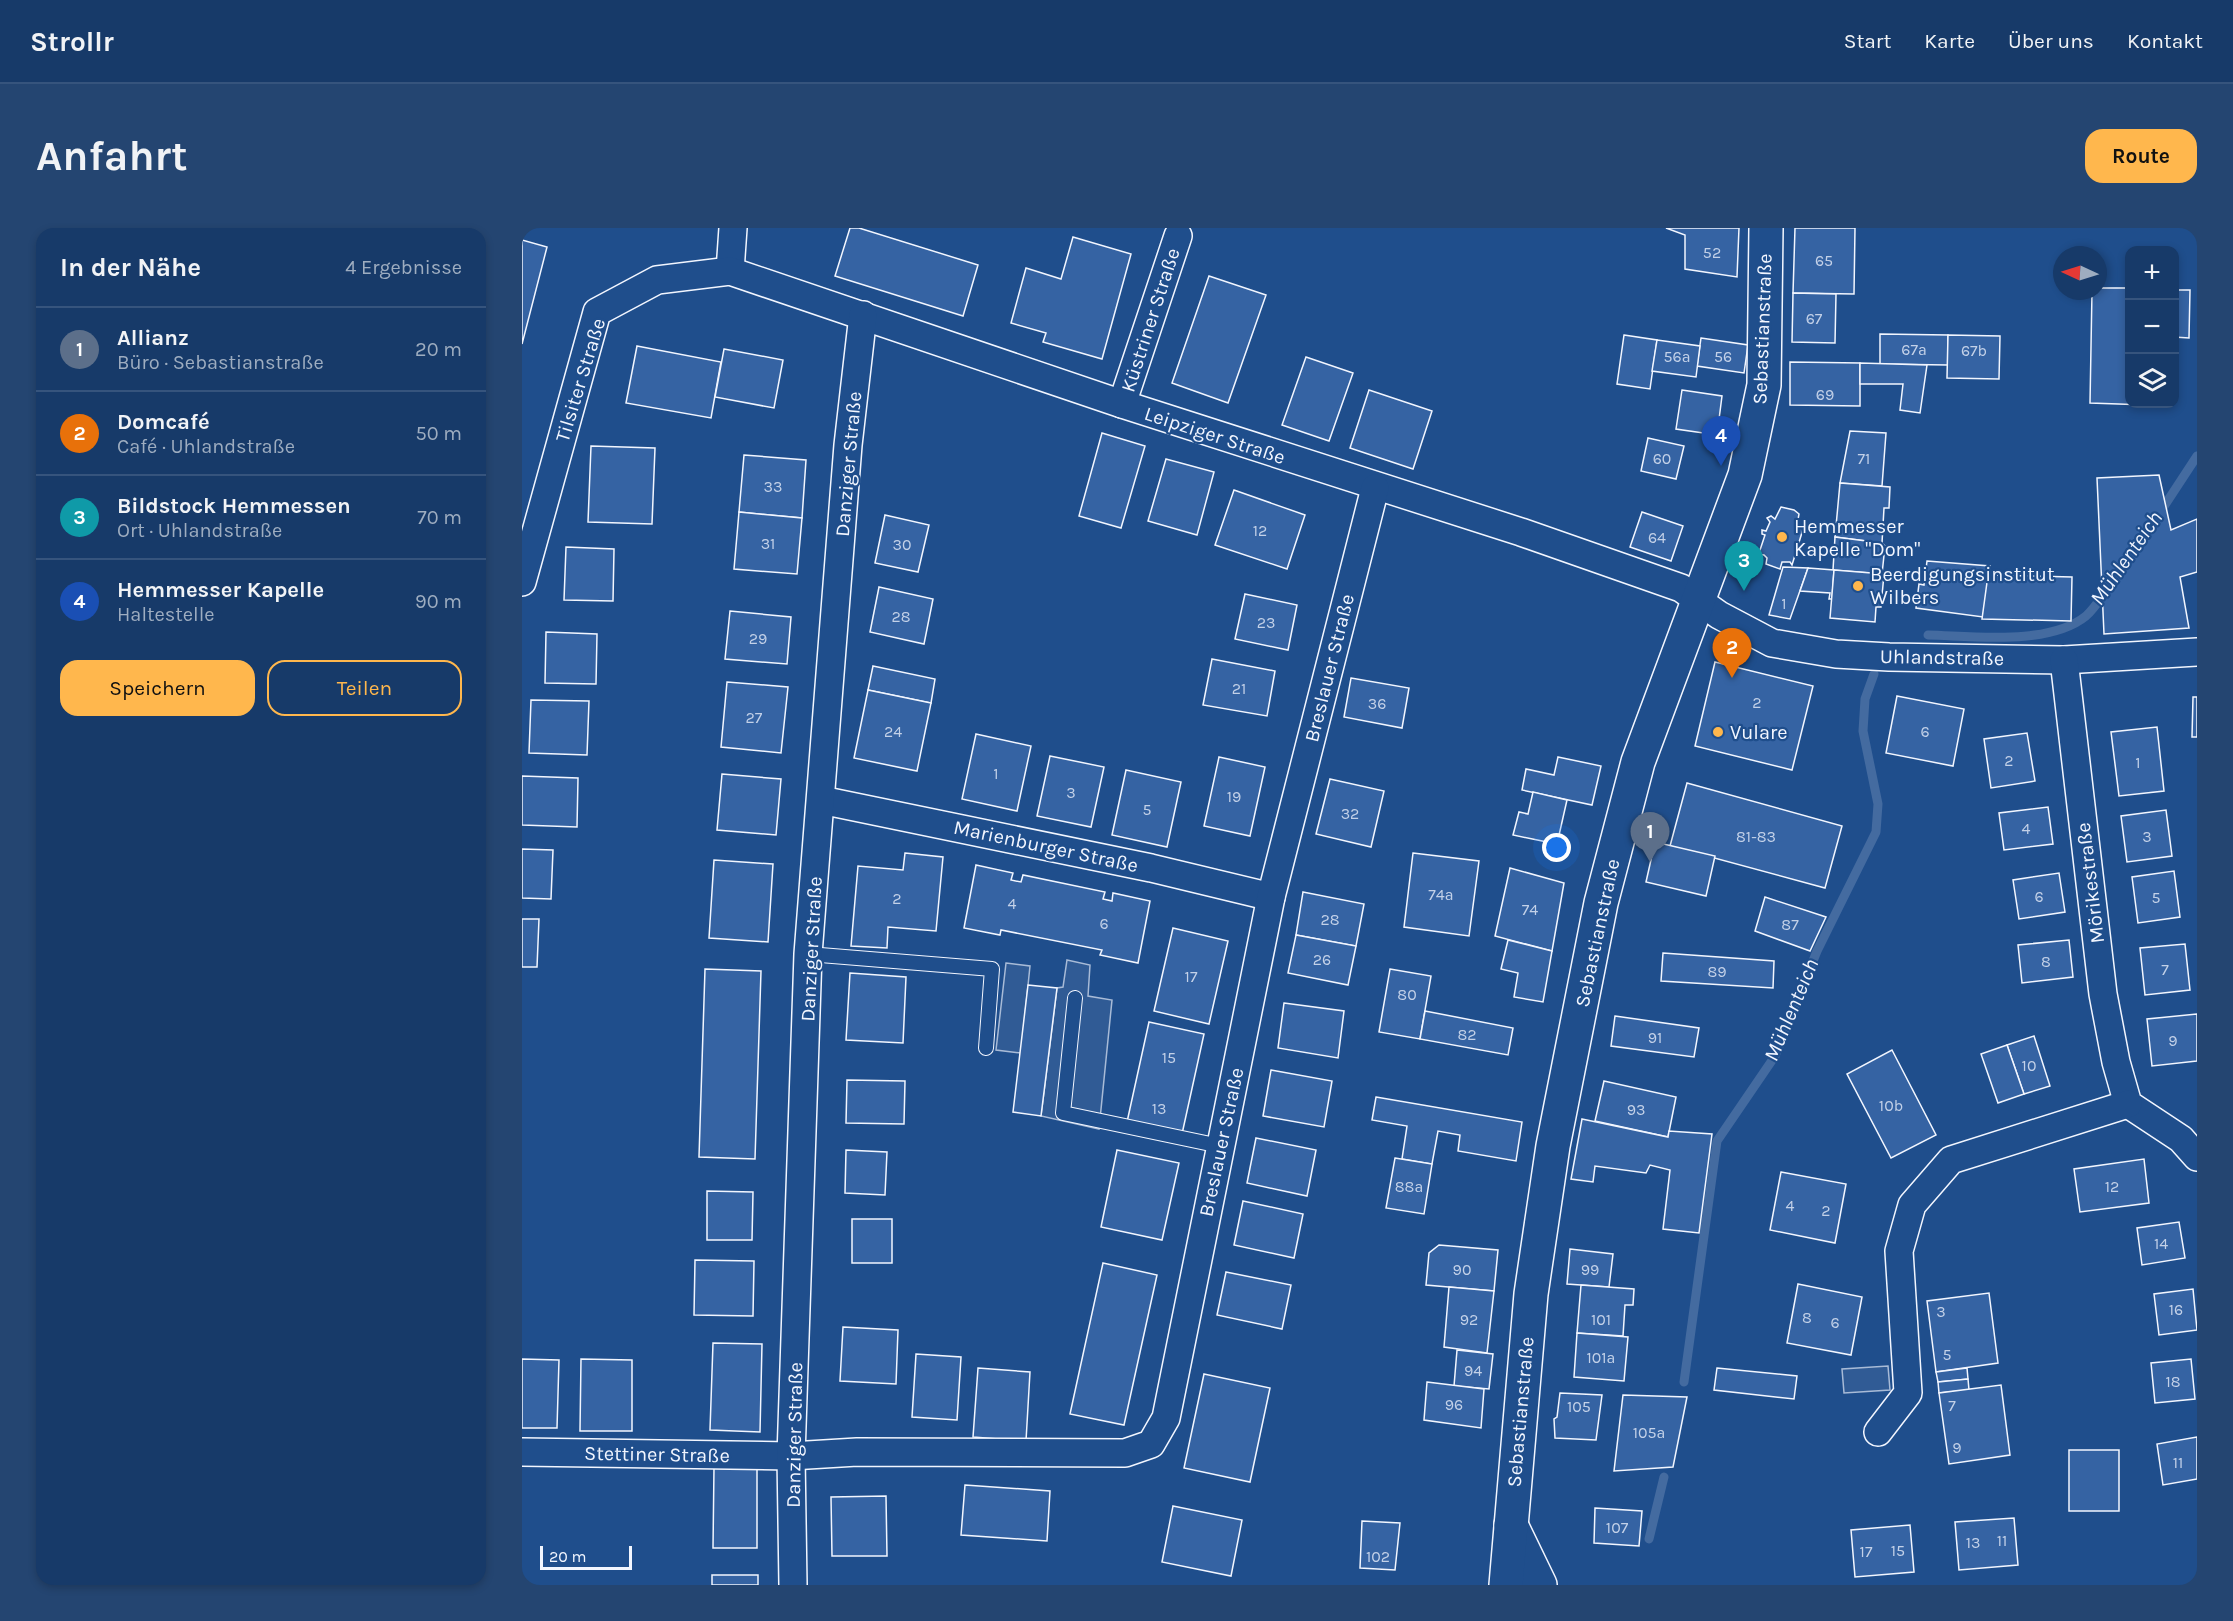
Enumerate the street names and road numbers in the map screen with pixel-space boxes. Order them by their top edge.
street label: Küstriner Straße [1116,245,1185,395]
street label: Sebastianstraße [1748,253,1777,405]
street label: Tilsiter Straße [551,315,610,445]
street label: Danziger Straße [831,390,866,538]
street label: Leipziger Straße [1142,402,1288,469]
street label: Breslauer Straße [1300,592,1359,745]
street label: Uhlandstraße [1880,645,2004,670]
street label: Marienburger Straße [951,816,1140,877]
street label: Mörikestraße [2072,821,2109,945]
street label: Sebastianstraße [1571,857,1624,1009]
street label: Danziger Straße [796,876,827,1022]
street label: Breslauer Straße [1194,1065,1249,1219]
street label: Sebastianstraße [1502,1336,1539,1488]
street label: Danziger Straße [782,1362,807,1508]
street label: Stettiner Straße [584,1442,730,1467]

